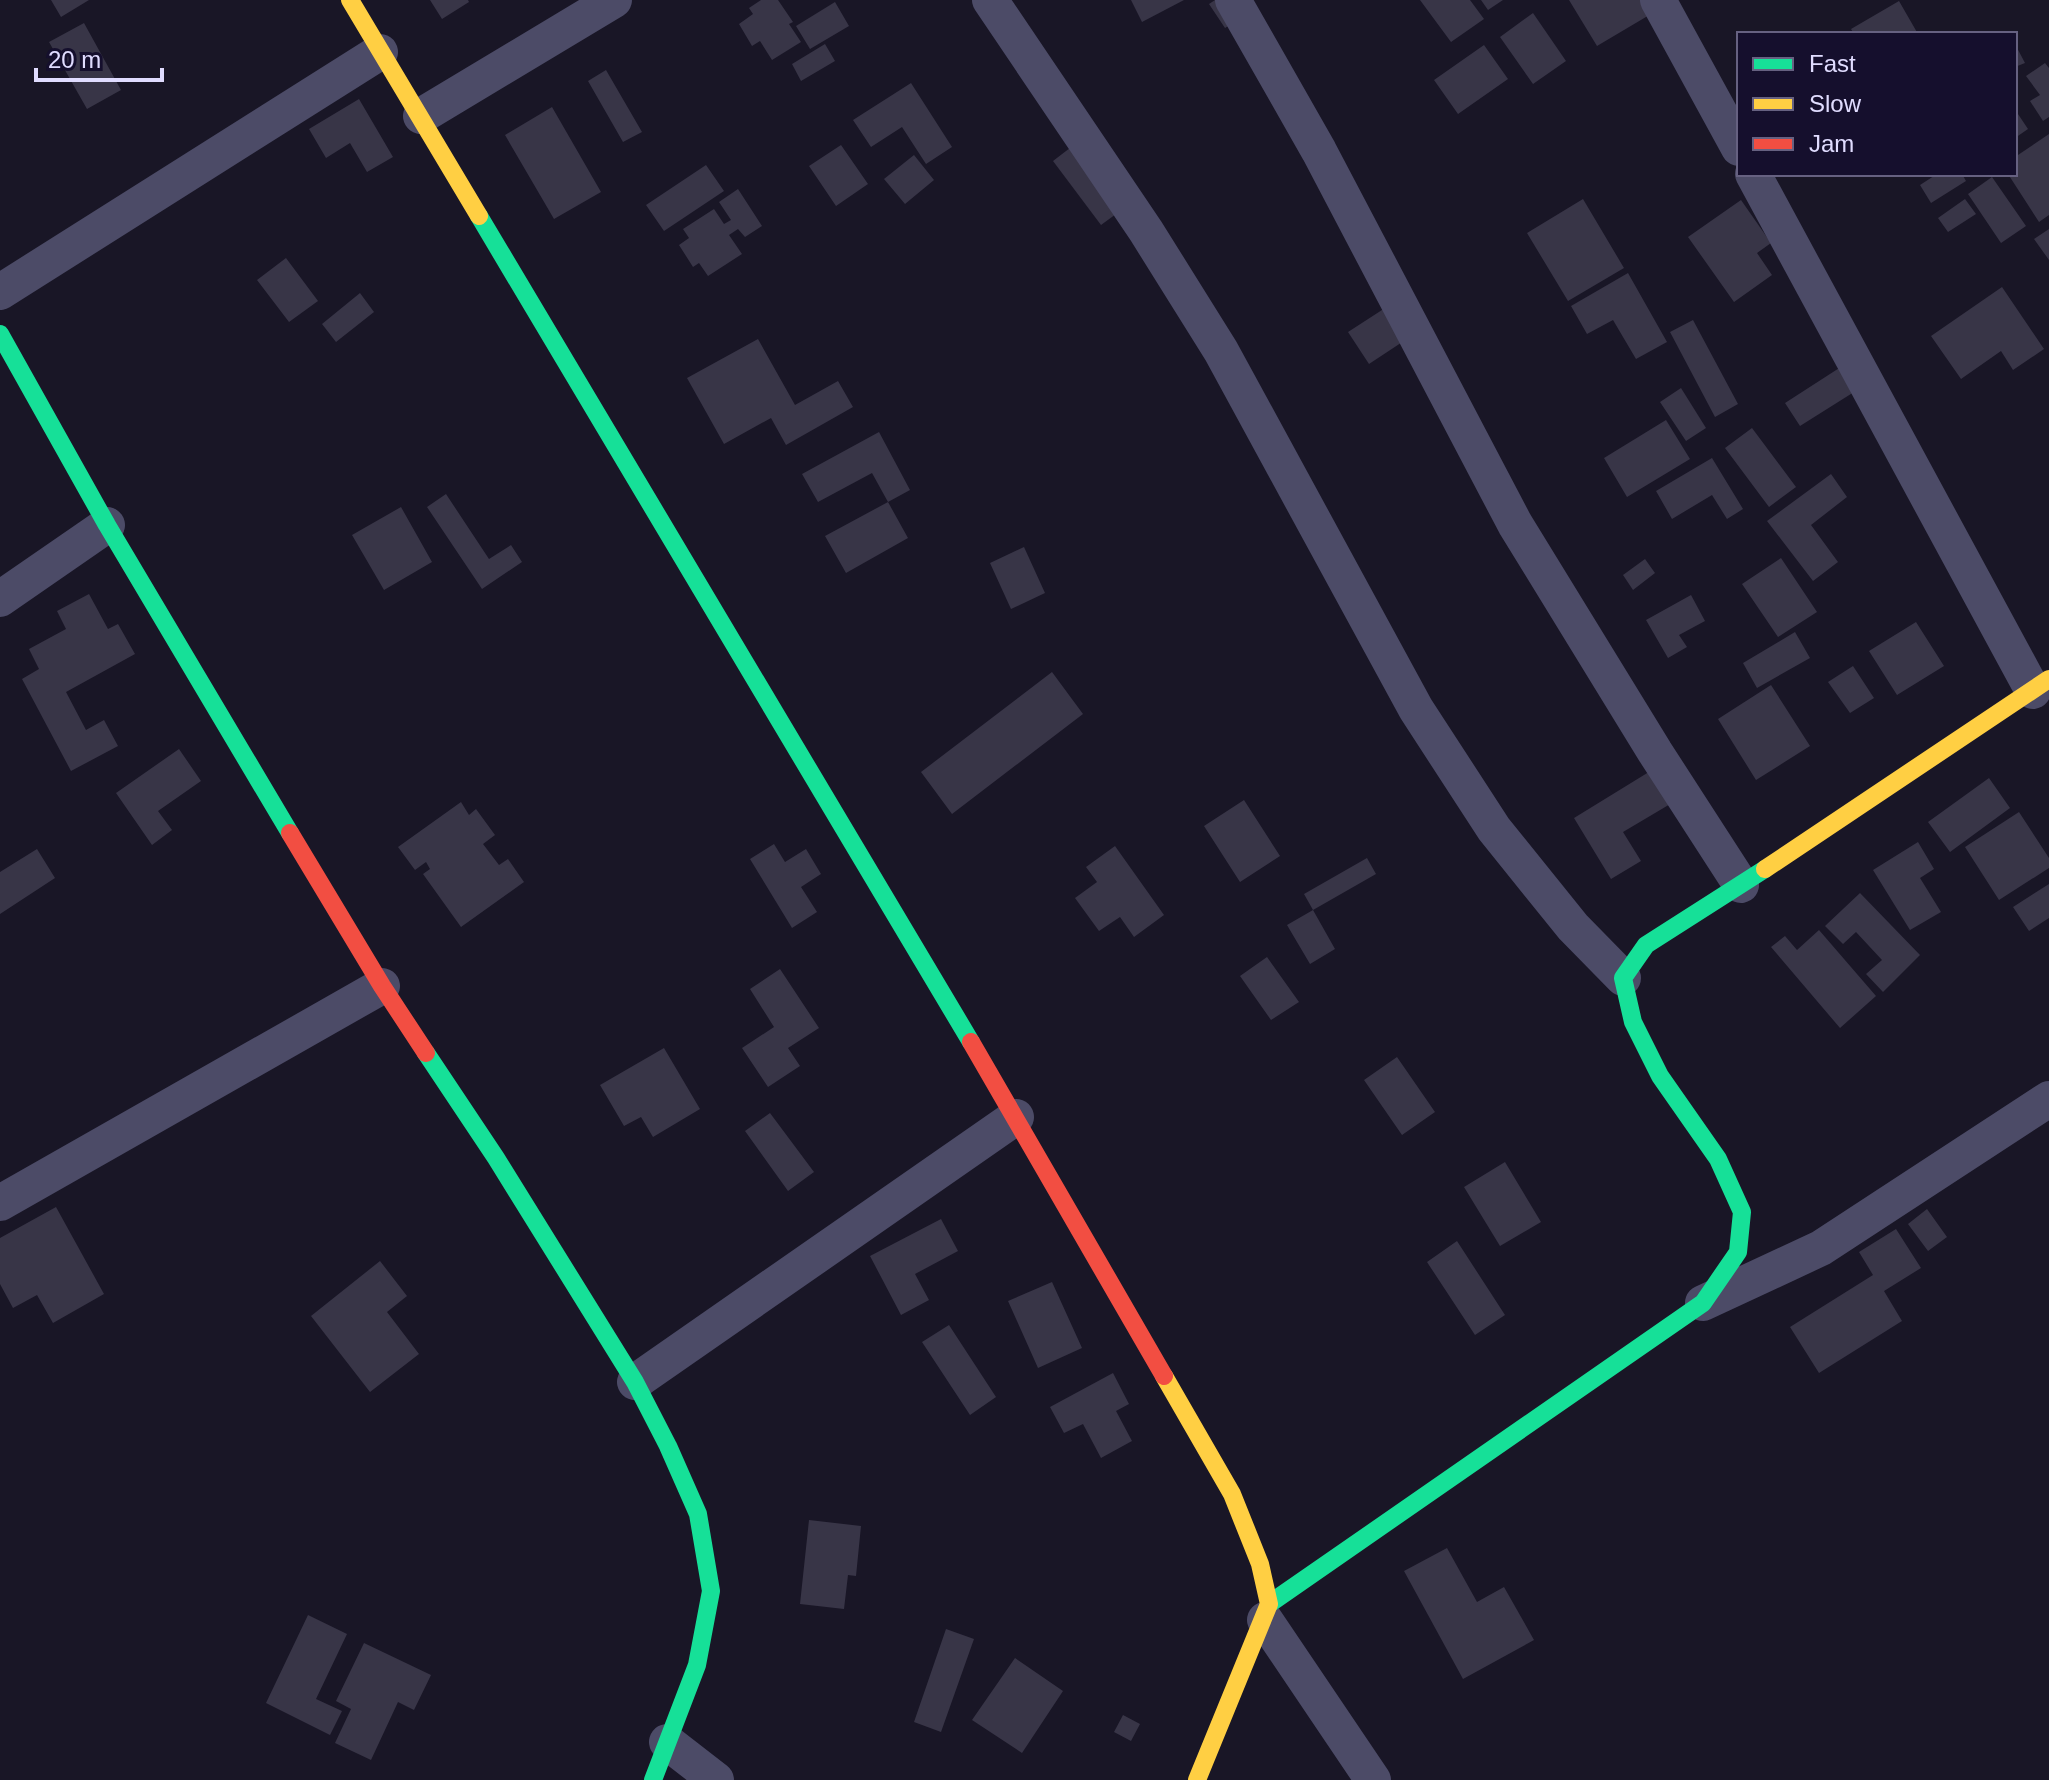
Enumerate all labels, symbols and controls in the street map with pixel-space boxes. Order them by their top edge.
scale bar [36,32,162,82]
legend [1737,32,2017,176]
text: 20 m [48,46,101,73]
text: Fast [1809,50,1856,77]
text: Slow [1809,90,1862,117]
text: Jam [1809,130,1854,157]

